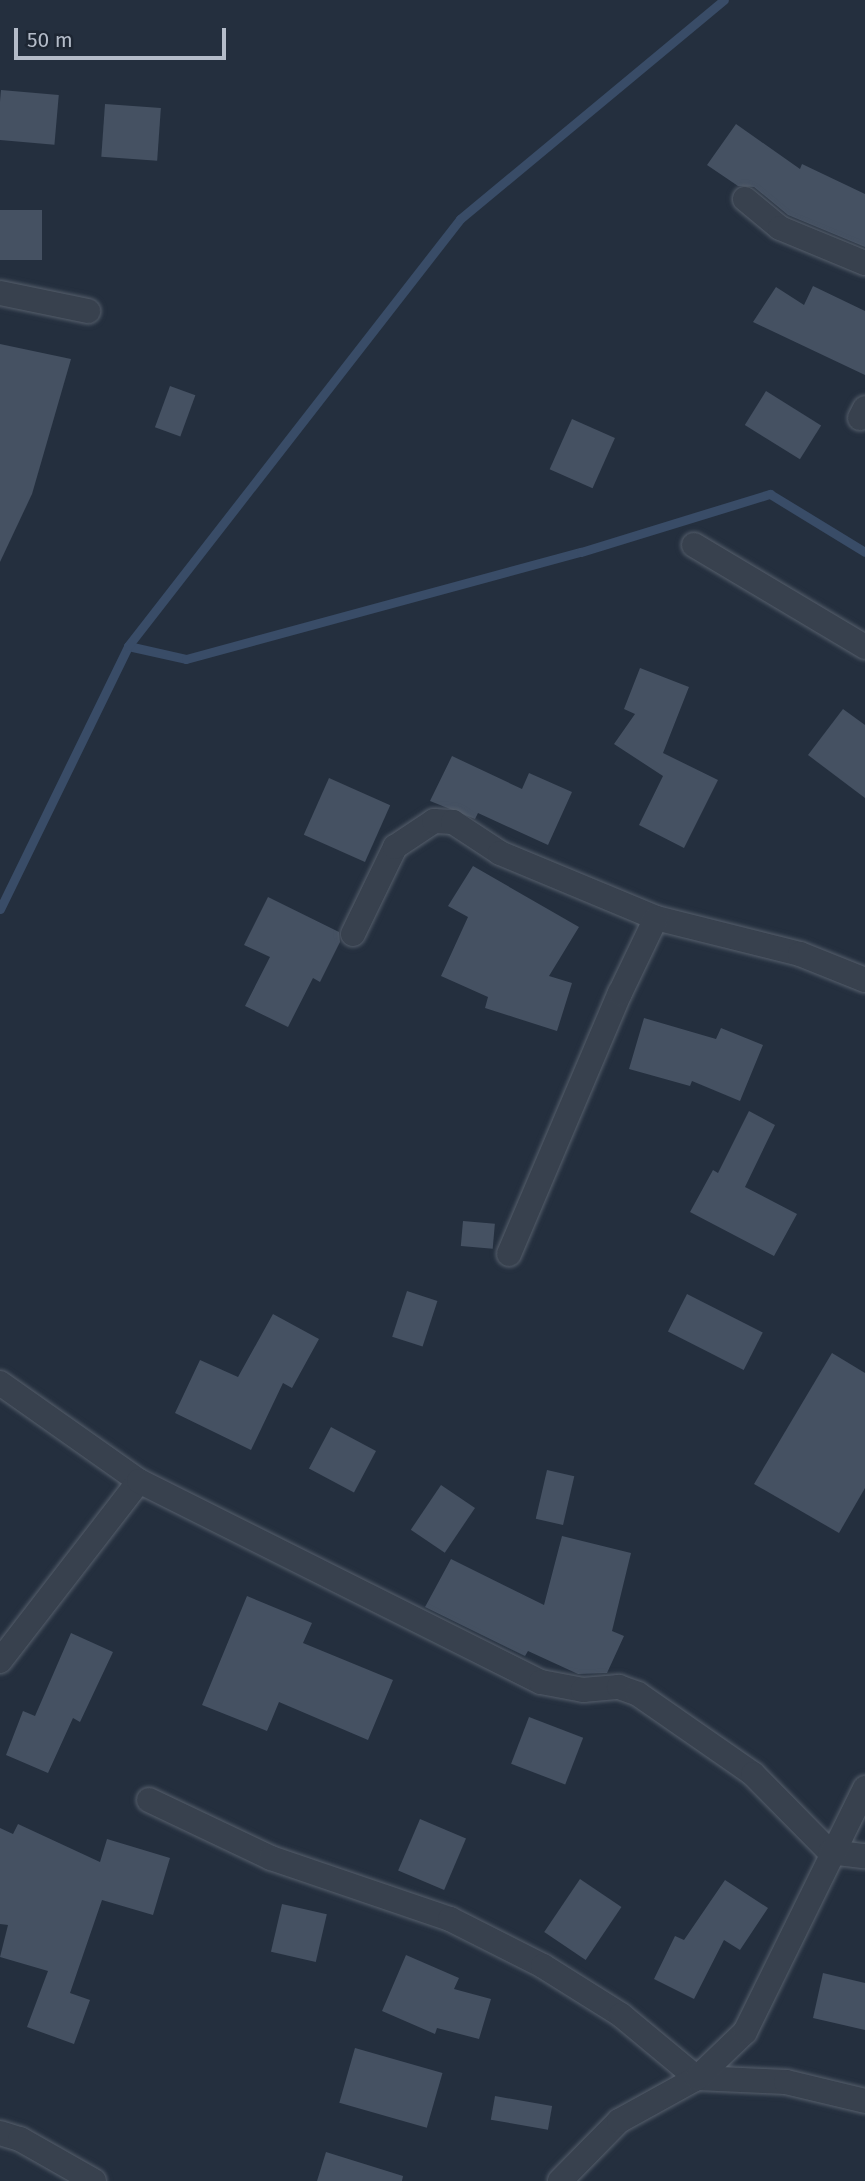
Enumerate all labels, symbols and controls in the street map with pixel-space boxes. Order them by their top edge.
scale bar [18,14,229,58]
text: 50 m [27,27,73,53]

